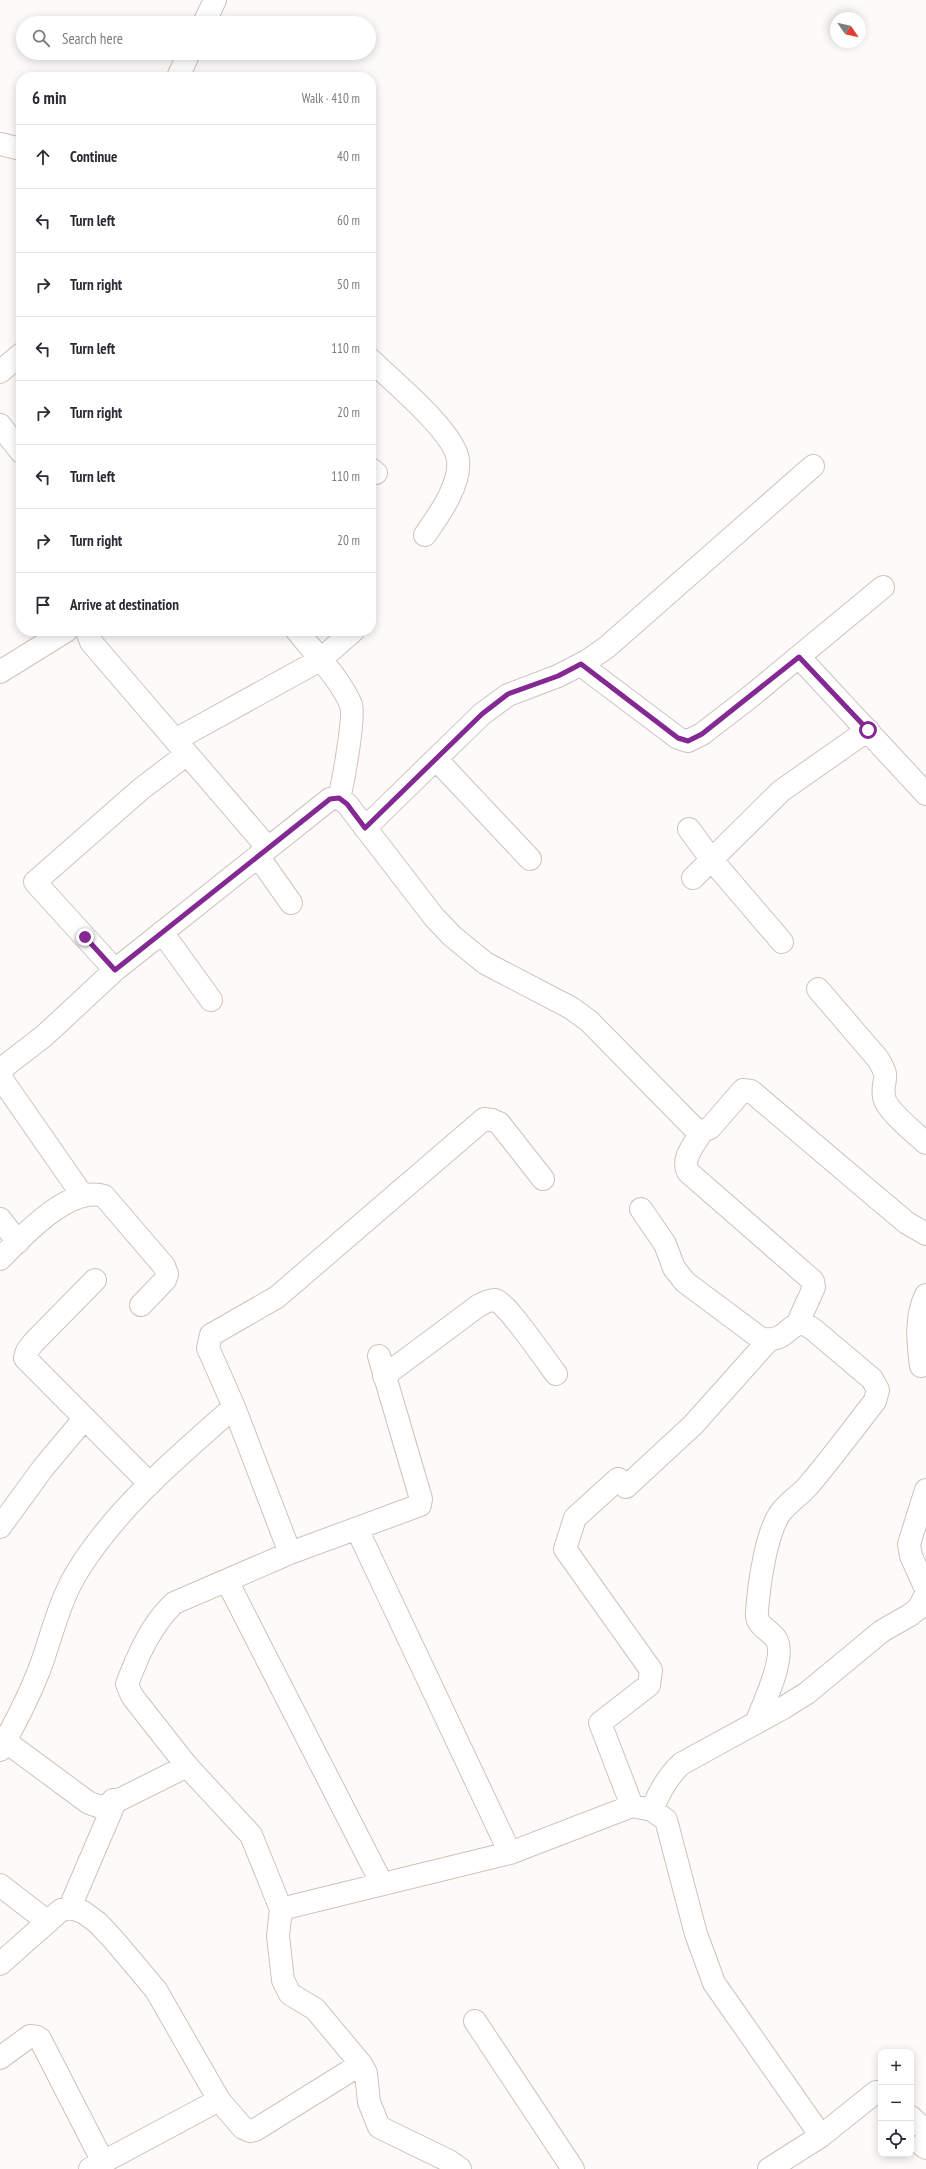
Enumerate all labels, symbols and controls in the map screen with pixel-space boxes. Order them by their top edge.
north arrow [830,12,866,48]
search box [16,16,376,60]
icon: search [30,27,52,49]
text: Search here [62,29,123,48]
text: 6 min [32,87,66,109]
text: Walk · 410 m [302,90,360,107]
icon: ahead [32,146,54,168]
text: Continue [70,147,117,166]
text: 40 m [337,148,360,165]
icon: left [32,210,54,232]
text: Turn left [70,211,115,230]
text: 60 m [337,212,360,229]
icon: right [32,274,54,296]
text: Turn right [70,275,122,294]
text: 50 m [337,276,360,293]
icon: left [32,338,54,360]
text: Turn left [70,339,115,358]
text: 110 m [331,340,360,357]
icon: right [32,402,54,424]
text: Turn right [70,403,122,422]
text: 20 m [337,404,360,421]
icon: left [32,466,54,488]
text: Turn left [70,467,115,486]
text: 110 m [331,468,360,485]
icon: right [32,530,54,552]
text: Turn right [70,531,122,550]
text: 20 m [337,532,360,549]
icon: arrive [32,594,54,616]
text: Arrive at destination [70,595,179,614]
route start [859,721,877,739]
route end [76,928,94,946]
map controls [878,2049,914,2157]
button: + [878,2049,914,2085]
button: − [878,2085,914,2121]
button: locate [878,2121,914,2157]

